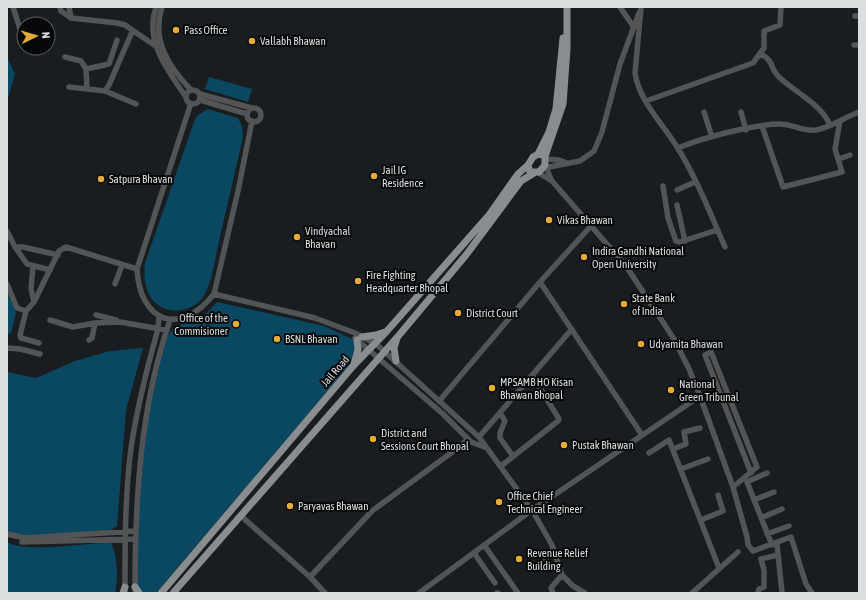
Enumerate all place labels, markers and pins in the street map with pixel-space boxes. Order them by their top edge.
place label: Pass Office [184,24,228,36]
marker: Pass Office [171,25,181,35]
place label: Vallabh Bhawan [260,35,326,47]
marker: Vallabh Bhawan [247,36,257,46]
place label: Jail IG Residence [382,164,424,189]
marker: Jail IG Residence [369,171,379,181]
place label: Satpura Bhavan [109,173,173,185]
marker: Satpura Bhavan [96,174,106,184]
place label: Vikas Bhawan [557,214,613,226]
marker: Vikas Bhawan [544,215,554,225]
place label: Vindyachal Bhavan [305,225,351,250]
marker: Vindyachal Bhavan [292,232,302,242]
place label: Indira Gandhi National Open University [592,245,684,270]
marker: Indira Gandhi National Open University [579,252,589,262]
place label: Fire Fighting Headquarter Bhopal [366,269,448,294]
marker: Fire Fighting Headquarter Bhopal [353,276,363,286]
place label: State Bank of India [632,292,675,317]
marker: State Bank of India [619,299,629,309]
place label: District Court [466,307,518,319]
marker: District Court [453,308,463,318]
place label: Office of the Commisioner [174,312,229,337]
marker: Office of the Commisioner [231,319,241,329]
place label: BSNL Bhavan [285,333,338,345]
marker: BSNL Bhavan [272,334,282,344]
place label: Udyamita Bhawan [649,338,723,350]
marker: Udyamita Bhawan [636,339,646,349]
place label: MPSAMB HO Kisan Bhawan Bhopal [500,376,573,401]
place label: National Green Tribunal [679,378,739,403]
marker: MPSAMB HO Kisan Bhawan Bhopal [487,383,497,393]
marker: National Green Tribunal [666,385,676,395]
place label: District and Sessions Court Bhopal [381,427,469,452]
marker: District and Sessions Court Bhopal [368,434,378,444]
place label: Pustak Bhawan [572,439,634,451]
marker: Pustak Bhawan [559,440,569,450]
place label: Office Chief Technical Engineer [507,490,584,515]
marker: Office Chief Technical Engineer [494,497,504,507]
place label: Paryavas Bhawan [298,500,369,512]
marker: Paryavas Bhawan [285,501,295,511]
place label: Revenue Relief Building [527,547,588,572]
marker: Revenue Relief Building [514,554,524,564]

